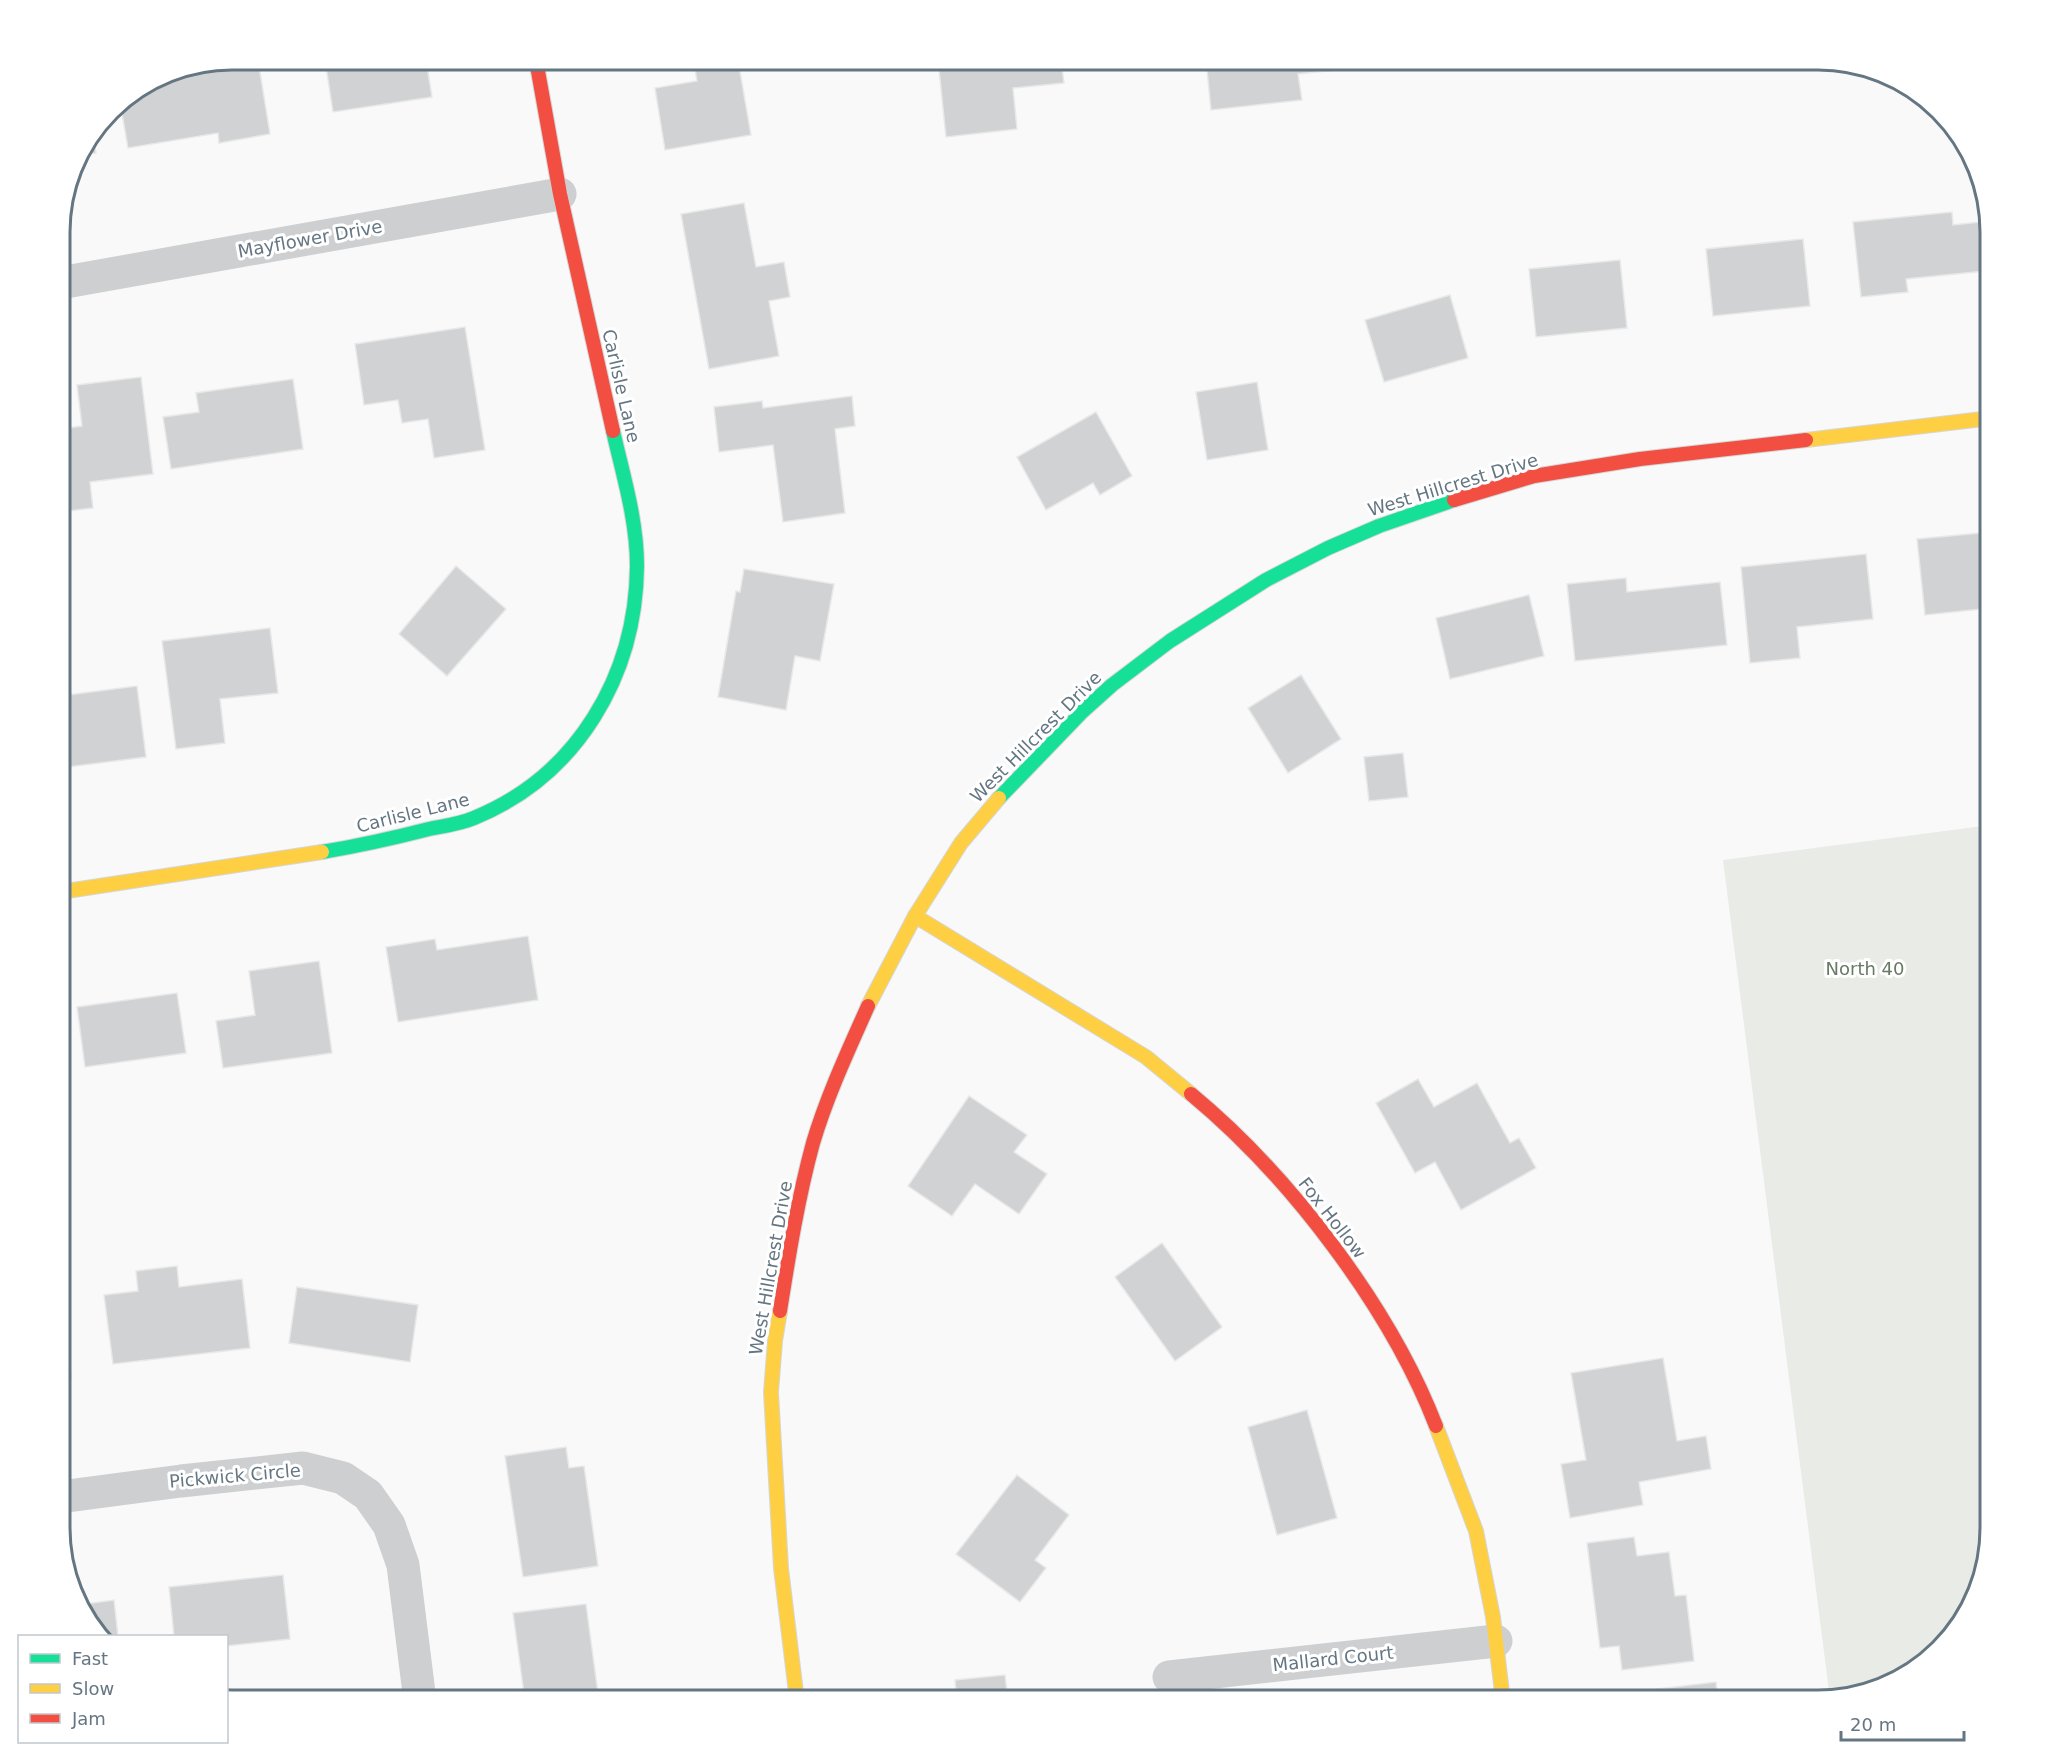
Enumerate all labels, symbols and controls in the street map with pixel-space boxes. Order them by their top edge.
street label: Mayflower Drive [236,215,384,262]
street label: Carlisle Lane [598,327,645,445]
street label: West Hillcrest Drive [1365,449,1540,520]
street label: West Hillcrest Drive [966,667,1106,807]
street label: Carlisle Lane [354,788,472,837]
park label: North 40 [1826,958,1904,979]
street label: Fox Hollow [1294,1173,1370,1262]
street label: West Hillcrest Drive [745,1179,796,1357]
street label: Pickwick Circle [168,1459,302,1492]
legend [18,1635,228,1743]
street label: Mallard Court [1272,1642,1394,1675]
text: Fast [72,1648,108,1669]
text: Slow [72,1678,114,1699]
scale bar [1841,1704,1964,1742]
text: Jam [71,1708,106,1729]
text: 20 m [1850,1714,1896,1735]

